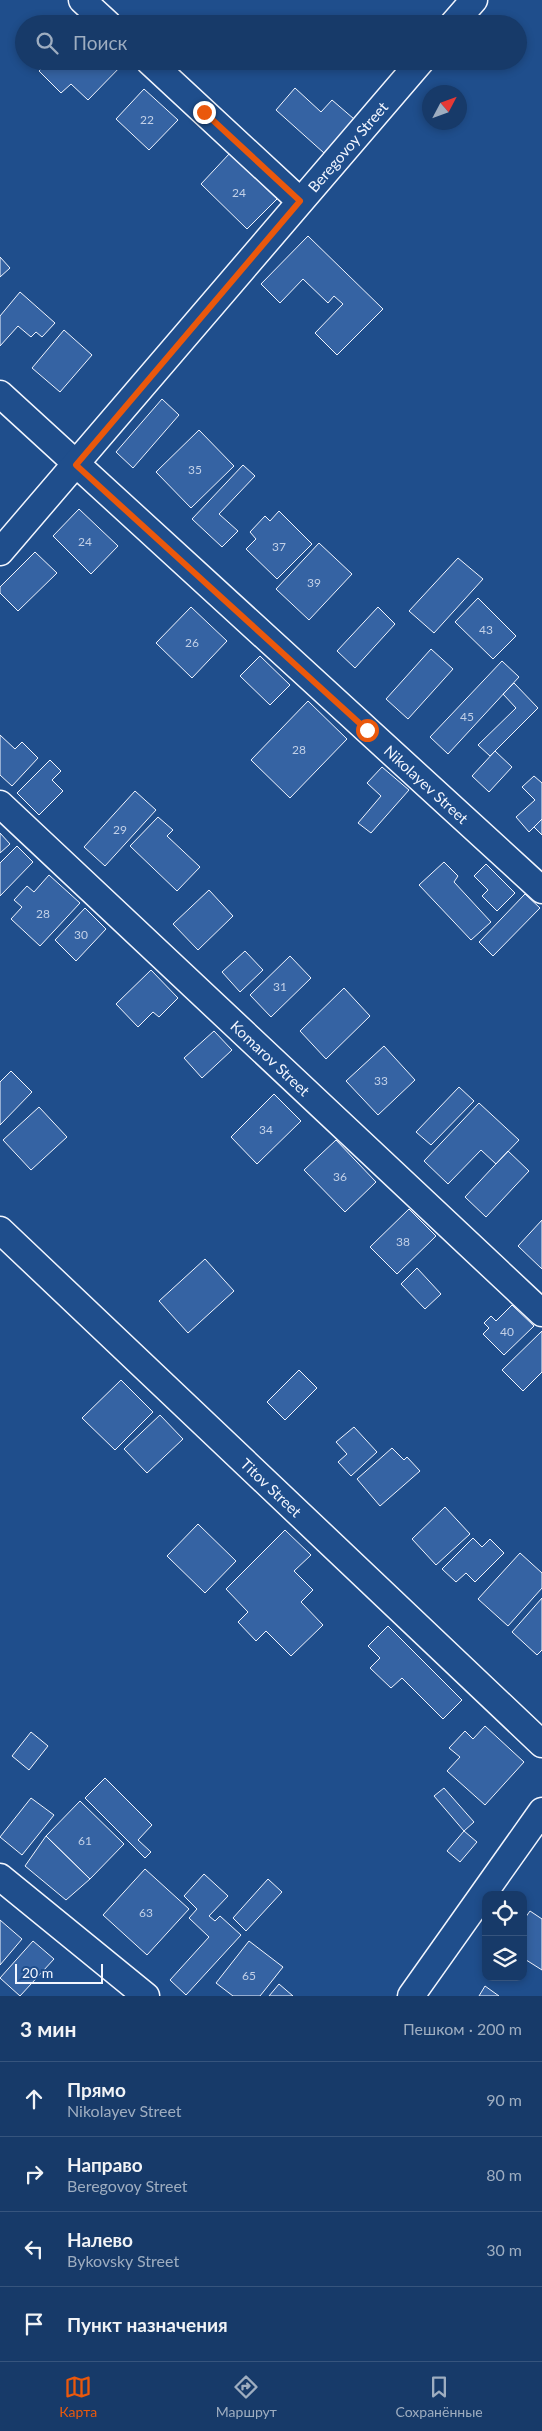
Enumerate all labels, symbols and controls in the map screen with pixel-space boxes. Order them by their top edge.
search box [15,15,527,70]
icon: search [33,29,61,57]
text: Поиск [73,31,127,54]
north arrow [422,85,467,130]
street label: Beregovoy Street [304,97,392,195]
route end [193,101,216,124]
house number: 22 [140,112,154,127]
house number: 24 [232,185,246,200]
house number: 35 [188,462,202,477]
house number: 24 [78,534,92,549]
house number: 37 [272,539,286,554]
house number: 39 [307,575,321,590]
house number: 43 [479,622,493,637]
house number: 26 [185,635,199,650]
house number: 45 [460,709,474,724]
route start [356,719,379,742]
street label: Nikolayev Street [381,741,473,828]
house number: 28 [292,742,306,757]
house number: 29 [113,822,127,837]
house number: 28 [36,906,50,921]
house number: 30 [74,927,88,942]
house number: 31 [273,979,287,994]
street label: Komarov Street [227,1017,314,1100]
house number: 33 [374,1073,388,1088]
house number: 34 [259,1122,273,1137]
house number: 36 [333,1169,347,1184]
house number: 38 [396,1234,410,1249]
house number: 40 [500,1324,514,1339]
street label: Titov Street [237,1454,306,1521]
house number: 61 [78,1833,92,1848]
map controls [482,1891,527,1981]
button: locate [482,1891,527,1936]
house number: 63 [139,1905,153,1920]
button: layers [482,1936,527,1981]
scale bar [15,1961,102,1984]
text: 20 m [22,1964,53,1981]
house number: 65 [242,1968,256,1983]
text: 3 мин [20,2016,77,2041]
text: Пешком · 200 m [403,2019,522,2038]
text: Прямо [67,2078,126,2101]
icon: ahead [20,2085,48,2113]
text: 90 m [486,2090,522,2109]
text: Nikolayev Street [67,2101,182,2120]
text: Направо [67,2153,143,2176]
icon: right [20,2160,48,2188]
text: 80 m [486,2165,522,2184]
text: Beregovoy Street [67,2176,188,2195]
text: Налево [67,2228,133,2251]
icon: left [20,2235,48,2263]
text: 30 m [486,2240,522,2259]
text: Bykovsky Street [67,2251,179,2270]
icon: arrive [20,2310,48,2338]
text: Пункт назначения [67,2313,228,2336]
tab: Карта [59,2373,97,2420]
tab: Маршрут [216,2373,277,2420]
tab: Сохранённые [396,2373,483,2420]

